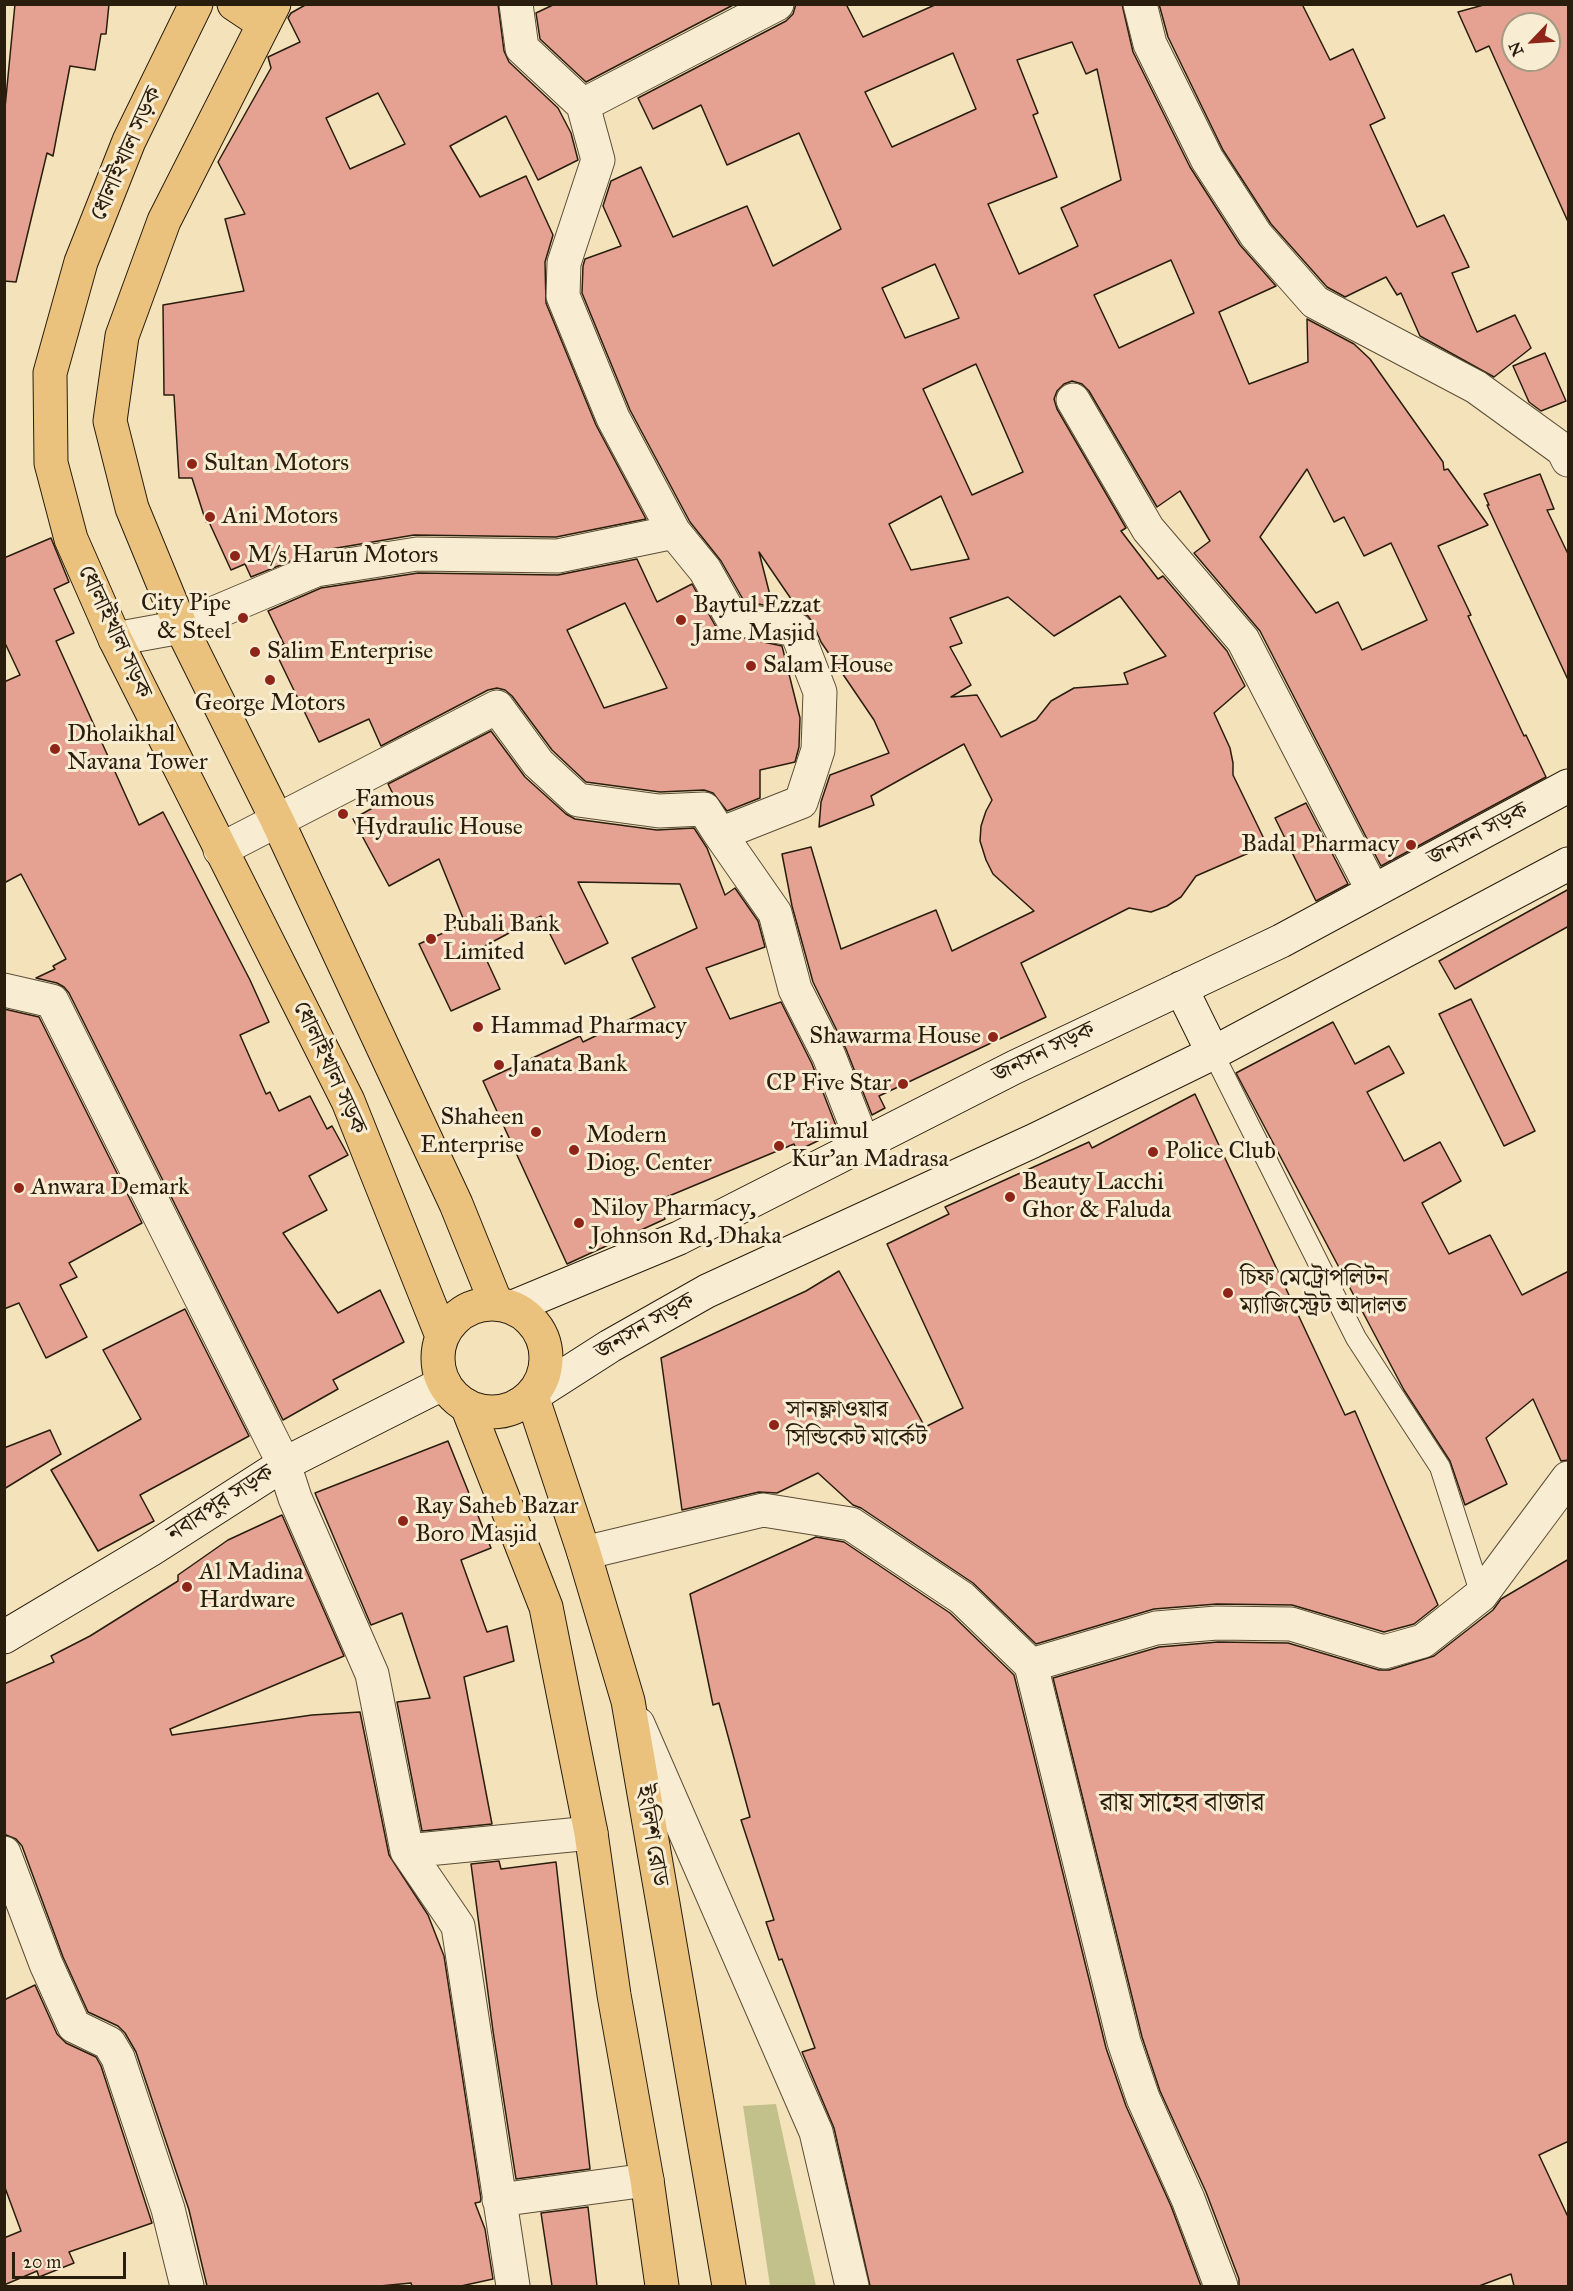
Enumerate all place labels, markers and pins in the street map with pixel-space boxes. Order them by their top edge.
place label: Sultan Motors [204,450,349,478]
marker: Sultan Motors [185,457,199,471]
place label: Ani Motors [222,503,338,531]
marker: Ani Motors [203,510,217,524]
place label: M/s Harun Motors [247,542,438,570]
marker: M/s Harun Motors [228,549,242,563]
place label: City Pipe & Steel [141,590,231,646]
place label: Baytul Ezzat Jame Masjid [693,592,821,648]
marker: City Pipe & Steel [236,611,250,625]
marker: Baytul Ezzat Jame Masjid [674,613,688,627]
place label: Salim Enterprise [267,638,433,666]
marker: Salim Enterprise [248,645,262,659]
place label: Salam House [763,652,893,680]
marker: Salam House [744,659,758,673]
marker: George Motors [263,673,277,687]
place label: George Motors [195,690,345,718]
place label: Dholaikhal Navana Tower [67,721,208,777]
marker: Dholaikhal Navana Tower [48,742,62,756]
place label: Famous Hydraulic House [355,786,523,842]
marker: Famous Hydraulic House [336,807,350,821]
place label: Badal Pharmacy [1241,831,1399,859]
marker: Badal Pharmacy [1404,838,1418,852]
place label: Pubali Bank Limited [443,911,560,967]
marker: Pubali Bank Limited [424,932,438,946]
place label: Hammad Pharmacy [490,1013,686,1041]
marker: Hammad Pharmacy [471,1020,485,1034]
place label: Shawarma House [809,1023,981,1051]
marker: Shawarma House [986,1030,1000,1044]
place label: Janata Bank [511,1051,627,1079]
marker: Janata Bank [492,1058,506,1072]
place label: CP Five Star [766,1070,891,1098]
marker: CP Five Star [896,1077,910,1091]
place label: Shaheen Enterprise [420,1104,524,1160]
place label: Talimul Kur'an Madrasa [791,1118,949,1174]
place label: Modern Diog. Center [586,1122,712,1178]
marker: Shaheen Enterprise [529,1125,543,1139]
place label: Police Club [1165,1138,1276,1166]
marker: Talimul Kur'an Madrasa [772,1139,786,1153]
marker: Modern Diog. Center [567,1143,581,1157]
marker: Police Club [1146,1145,1160,1159]
place label: Beauty Lacchi Ghor & Faluda [1022,1169,1171,1225]
place label: Anwara Demark [31,1174,189,1202]
marker: Anwara Demark [12,1181,26,1195]
marker: Beauty Lacchi Ghor & Faluda [1003,1190,1017,1204]
place label: Niloy Pharmacy, Johnson Rd, Dhaka [591,1195,782,1251]
marker: Niloy Pharmacy, Johnson Rd, Dhaka [572,1216,586,1230]
place label: চিফ মেট্রোপলিটন ম্যাজিস্ট্রেট আদালত [1240,1265,1407,1321]
marker: চিফ মেট্রোপলিটন ম্যাজিস্ট্রেট আদালত [1221,1286,1235,1300]
place label: সানফ্লাওয়ার সিন্ডিকেট মার্কেট [786,1397,927,1453]
marker: সানফ্লাওয়ার সিন্ডিকেট মার্কেট [767,1418,781,1432]
place label: Ray Saheb Bazar Boro Masjid [415,1493,578,1549]
marker: Ray Saheb Bazar Boro Masjid [396,1514,410,1528]
place label: Al Madina Hardware [199,1559,303,1615]
marker: Al Madina Hardware [180,1580,194,1594]

